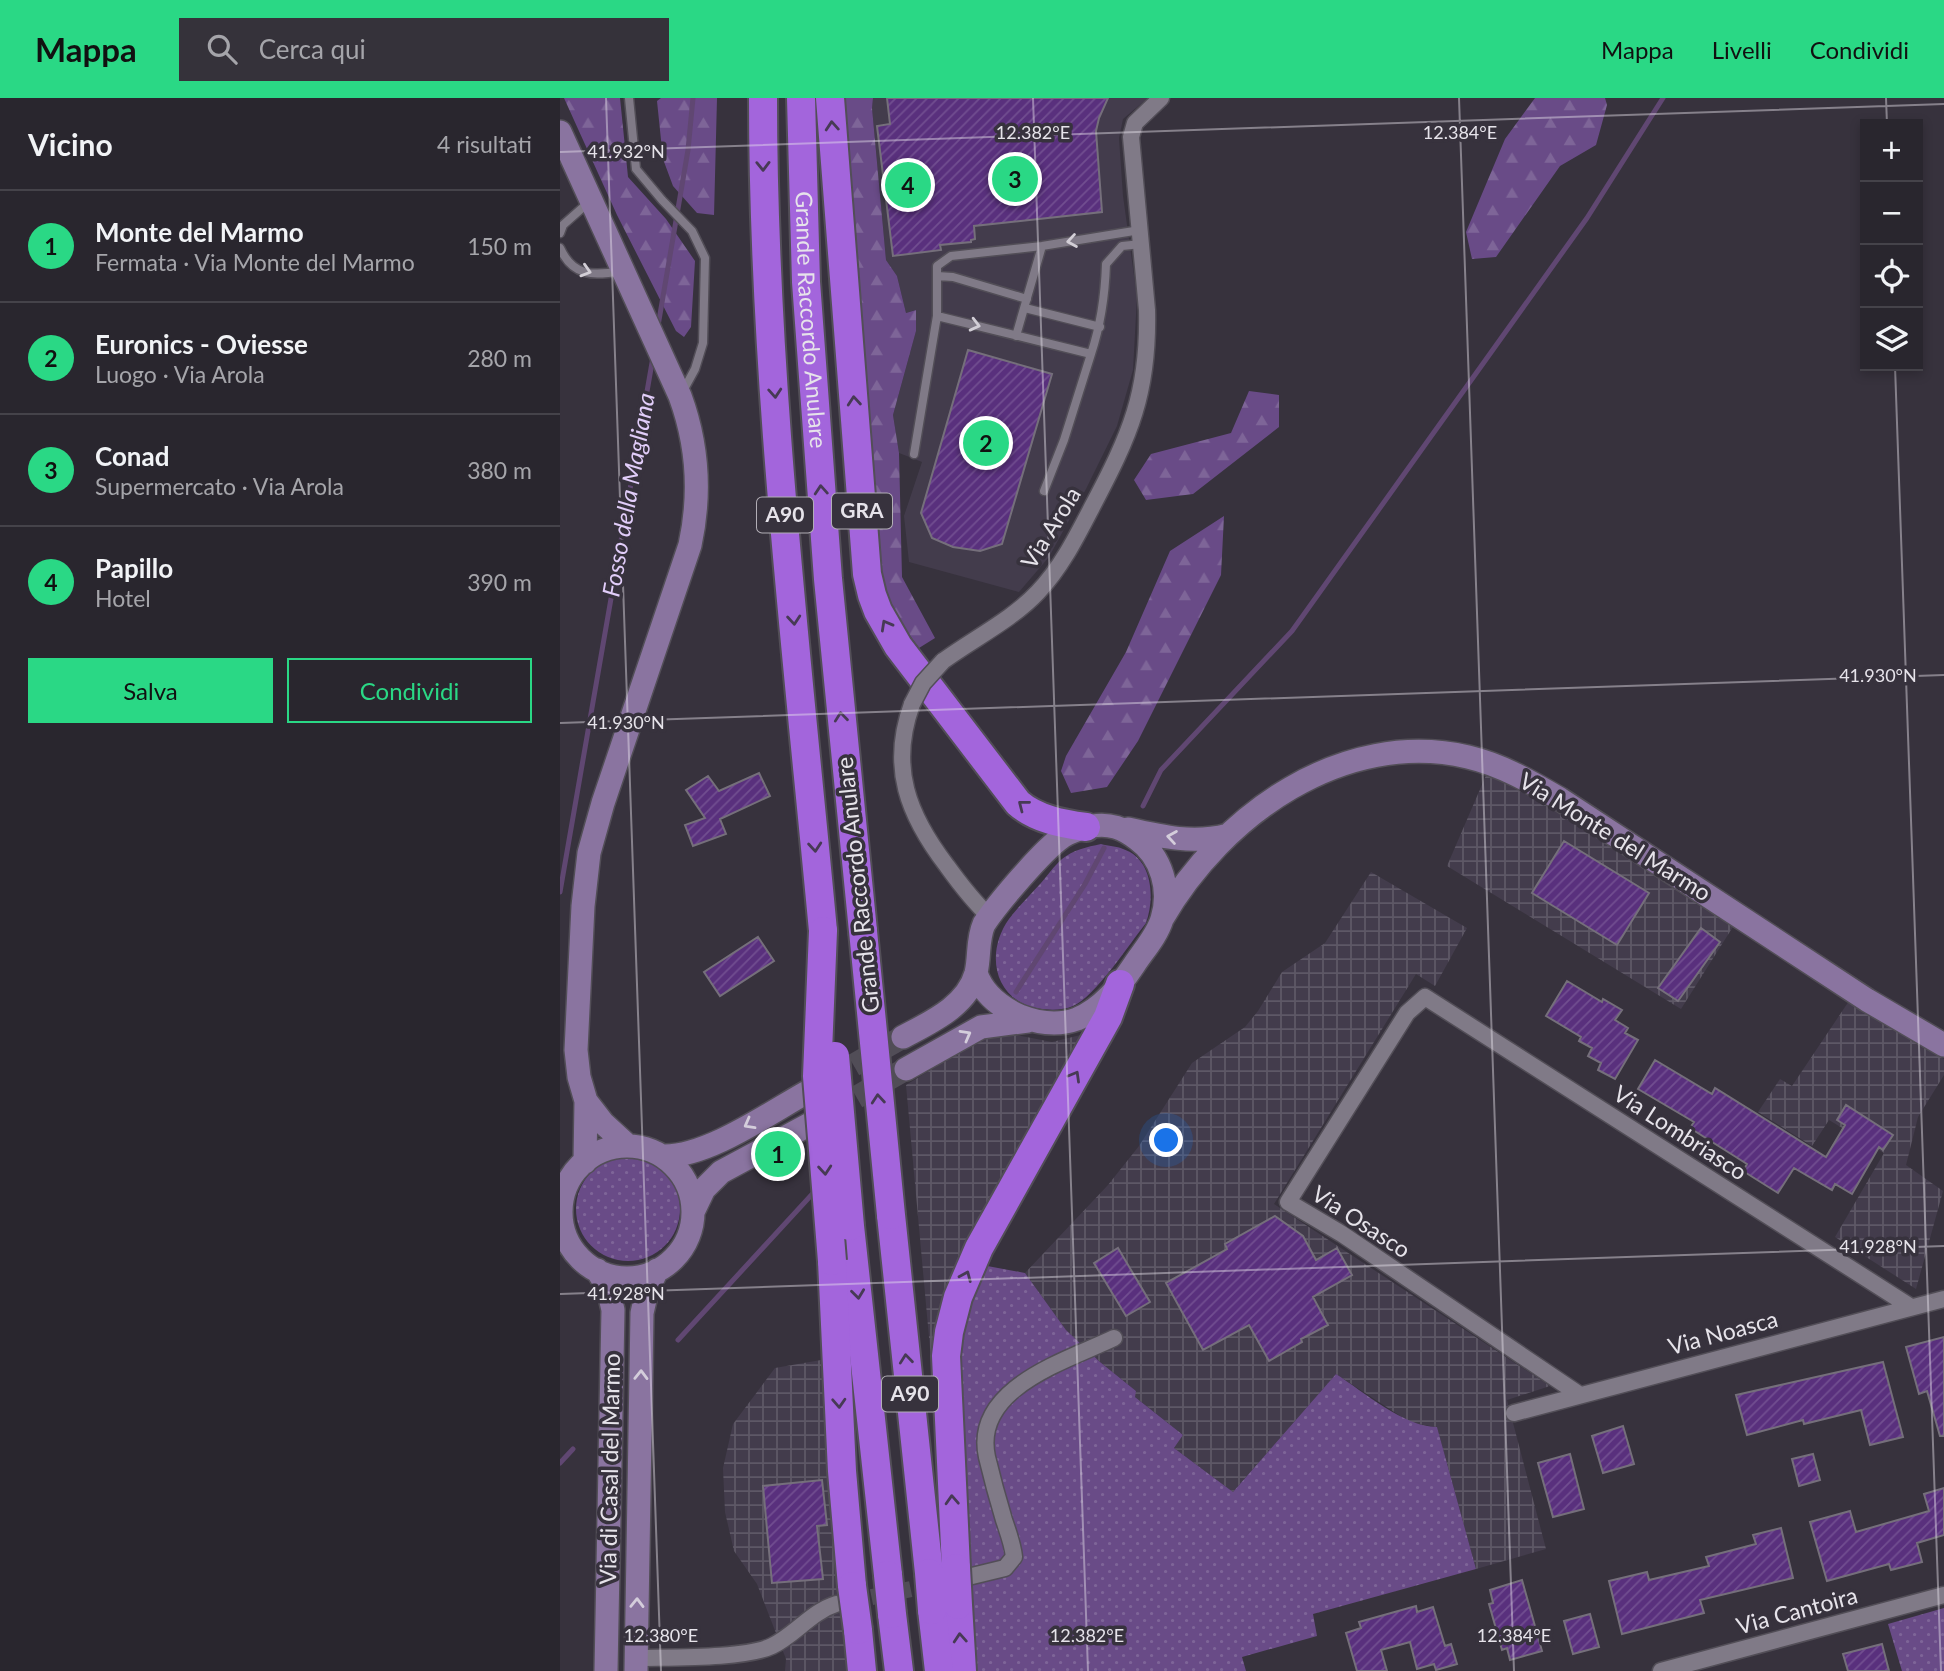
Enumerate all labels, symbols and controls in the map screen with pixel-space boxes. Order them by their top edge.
search box [179,18,669,81]
text: Mappa [35,29,137,69]
icon: search [203,30,241,68]
text: Cerca qui [259,33,366,65]
text: Mappa [1601,35,1674,64]
text: Livelli [1712,35,1772,64]
text: Condividi [1810,35,1909,64]
map controls [1860,119,1923,371]
button: + [1860,119,1923,182]
one-way arrow [825,120,840,131]
text: 12.382°E [996,121,1070,143]
text: 12.384°E [1423,121,1497,143]
text: Vicino [28,126,113,162]
text: 4 risultati [437,130,532,158]
text: 41.932°N [587,140,665,162]
pin: 3 [992,153,1038,205]
pin: 4 [885,159,931,211]
one-way arrow [756,161,771,172]
button: − [1860,182,1923,245]
street label: Grande Raccordo Anulare [791,191,833,449]
text: Monte del Marmo [95,216,304,248]
text: 1 [44,232,58,260]
text: 150 m [467,232,532,260]
one-way arrow [1066,233,1078,248]
button: locate [1860,245,1923,308]
text: Fermata · Via Monte del Marmo [95,248,415,276]
one-way arrow [580,263,592,278]
button: layers [1860,308,1923,371]
one-way arrow [969,317,981,331]
text: Euronics - Oviesse [95,328,308,360]
text: 2 [44,344,58,372]
text: 280 m [467,344,532,372]
text: Luogo · Via Arola [95,360,265,388]
one-way arrow [767,388,782,399]
water label: Fosso della Magliana [595,390,660,599]
one-way arrow [847,396,862,407]
pin: 2 [963,417,1009,469]
text: Conad [95,440,169,472]
text: 3 [44,456,58,484]
text: 380 m [467,456,532,484]
text: Supermercato · Via Arola [95,472,344,500]
street label: Via Arola [1014,481,1086,573]
one-way arrow [814,484,829,495]
road number: GRA [832,494,892,528]
road number: A90 [757,498,813,532]
text: Papillo [95,552,173,584]
text: 4 [44,568,58,596]
text: 390 m [467,568,532,596]
text: Hotel [95,584,151,612]
one-way arrow [786,615,801,626]
one-way arrow [881,619,894,632]
button: Salva [28,658,273,723]
button: Condividi [287,658,532,723]
text: 41.930°N [1839,664,1917,686]
text: 41.930°N [587,711,665,733]
one-way arrow [834,711,849,722]
street label: Grande Raccordo Anulare [830,756,884,1015]
street label: Via Monte del Marmo [1515,766,1716,906]
one-way arrow [1019,800,1031,813]
one-way arrow [1166,830,1178,845]
one-way arrow [807,841,822,852]
one-way arrow [958,1030,971,1043]
one-way arrow [1067,1071,1080,1083]
street label: Via Lombriasco [1609,1079,1752,1186]
one-way arrow [871,1093,886,1104]
one-way arrow [744,1116,757,1129]
your location [1149,1123,1183,1157]
pin: 1 [755,1128,801,1180]
one-way arrow [817,1165,832,1176]
street label: Via Osasco [1307,1179,1416,1263]
text: 41.928°N [1839,1235,1917,1257]
one-way arrow [958,1270,972,1283]
text: 41.928°N [587,1282,665,1304]
one-way arrow [851,1288,866,1300]
street label: Via Noasca [1665,1304,1781,1360]
street label: Via di Casal del Marmo [593,1353,625,1585]
one-way arrow [899,1353,914,1365]
one-way arrow [633,1370,648,1381]
road number: A90 [882,1376,938,1412]
one-way arrow [831,1398,846,1409]
one-way arrow [945,1494,960,1505]
street label: Via Cantoira [1733,1580,1860,1640]
one-way arrow [629,1597,645,1608]
text: 12.380°E [624,1624,698,1646]
text: 12.382°E [1050,1624,1124,1646]
text: 12.384°E [1477,1624,1551,1646]
one-way arrow [953,1632,968,1643]

